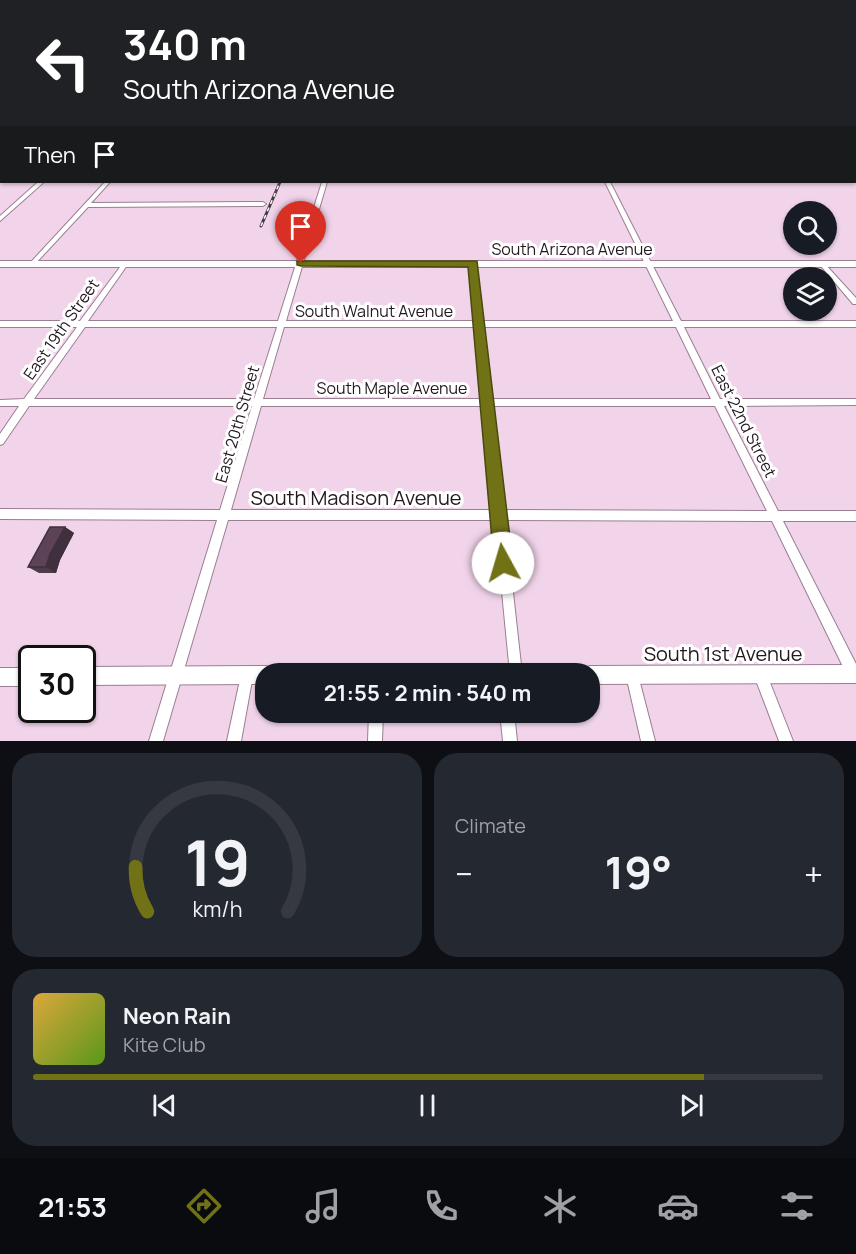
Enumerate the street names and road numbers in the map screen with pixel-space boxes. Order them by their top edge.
street label: South Arizona Avenue [491,238,653,260]
street label: East 19th Street [18,274,104,384]
street label: South Walnut Avenue [295,300,453,322]
street label: East 22nd Street [706,361,782,481]
street label: East 20th Street [210,363,264,485]
street label: South Maple Avenue [317,377,467,399]
street label: South Madison Avenue [250,484,462,511]
street label: South 1st Avenue [644,640,802,667]

